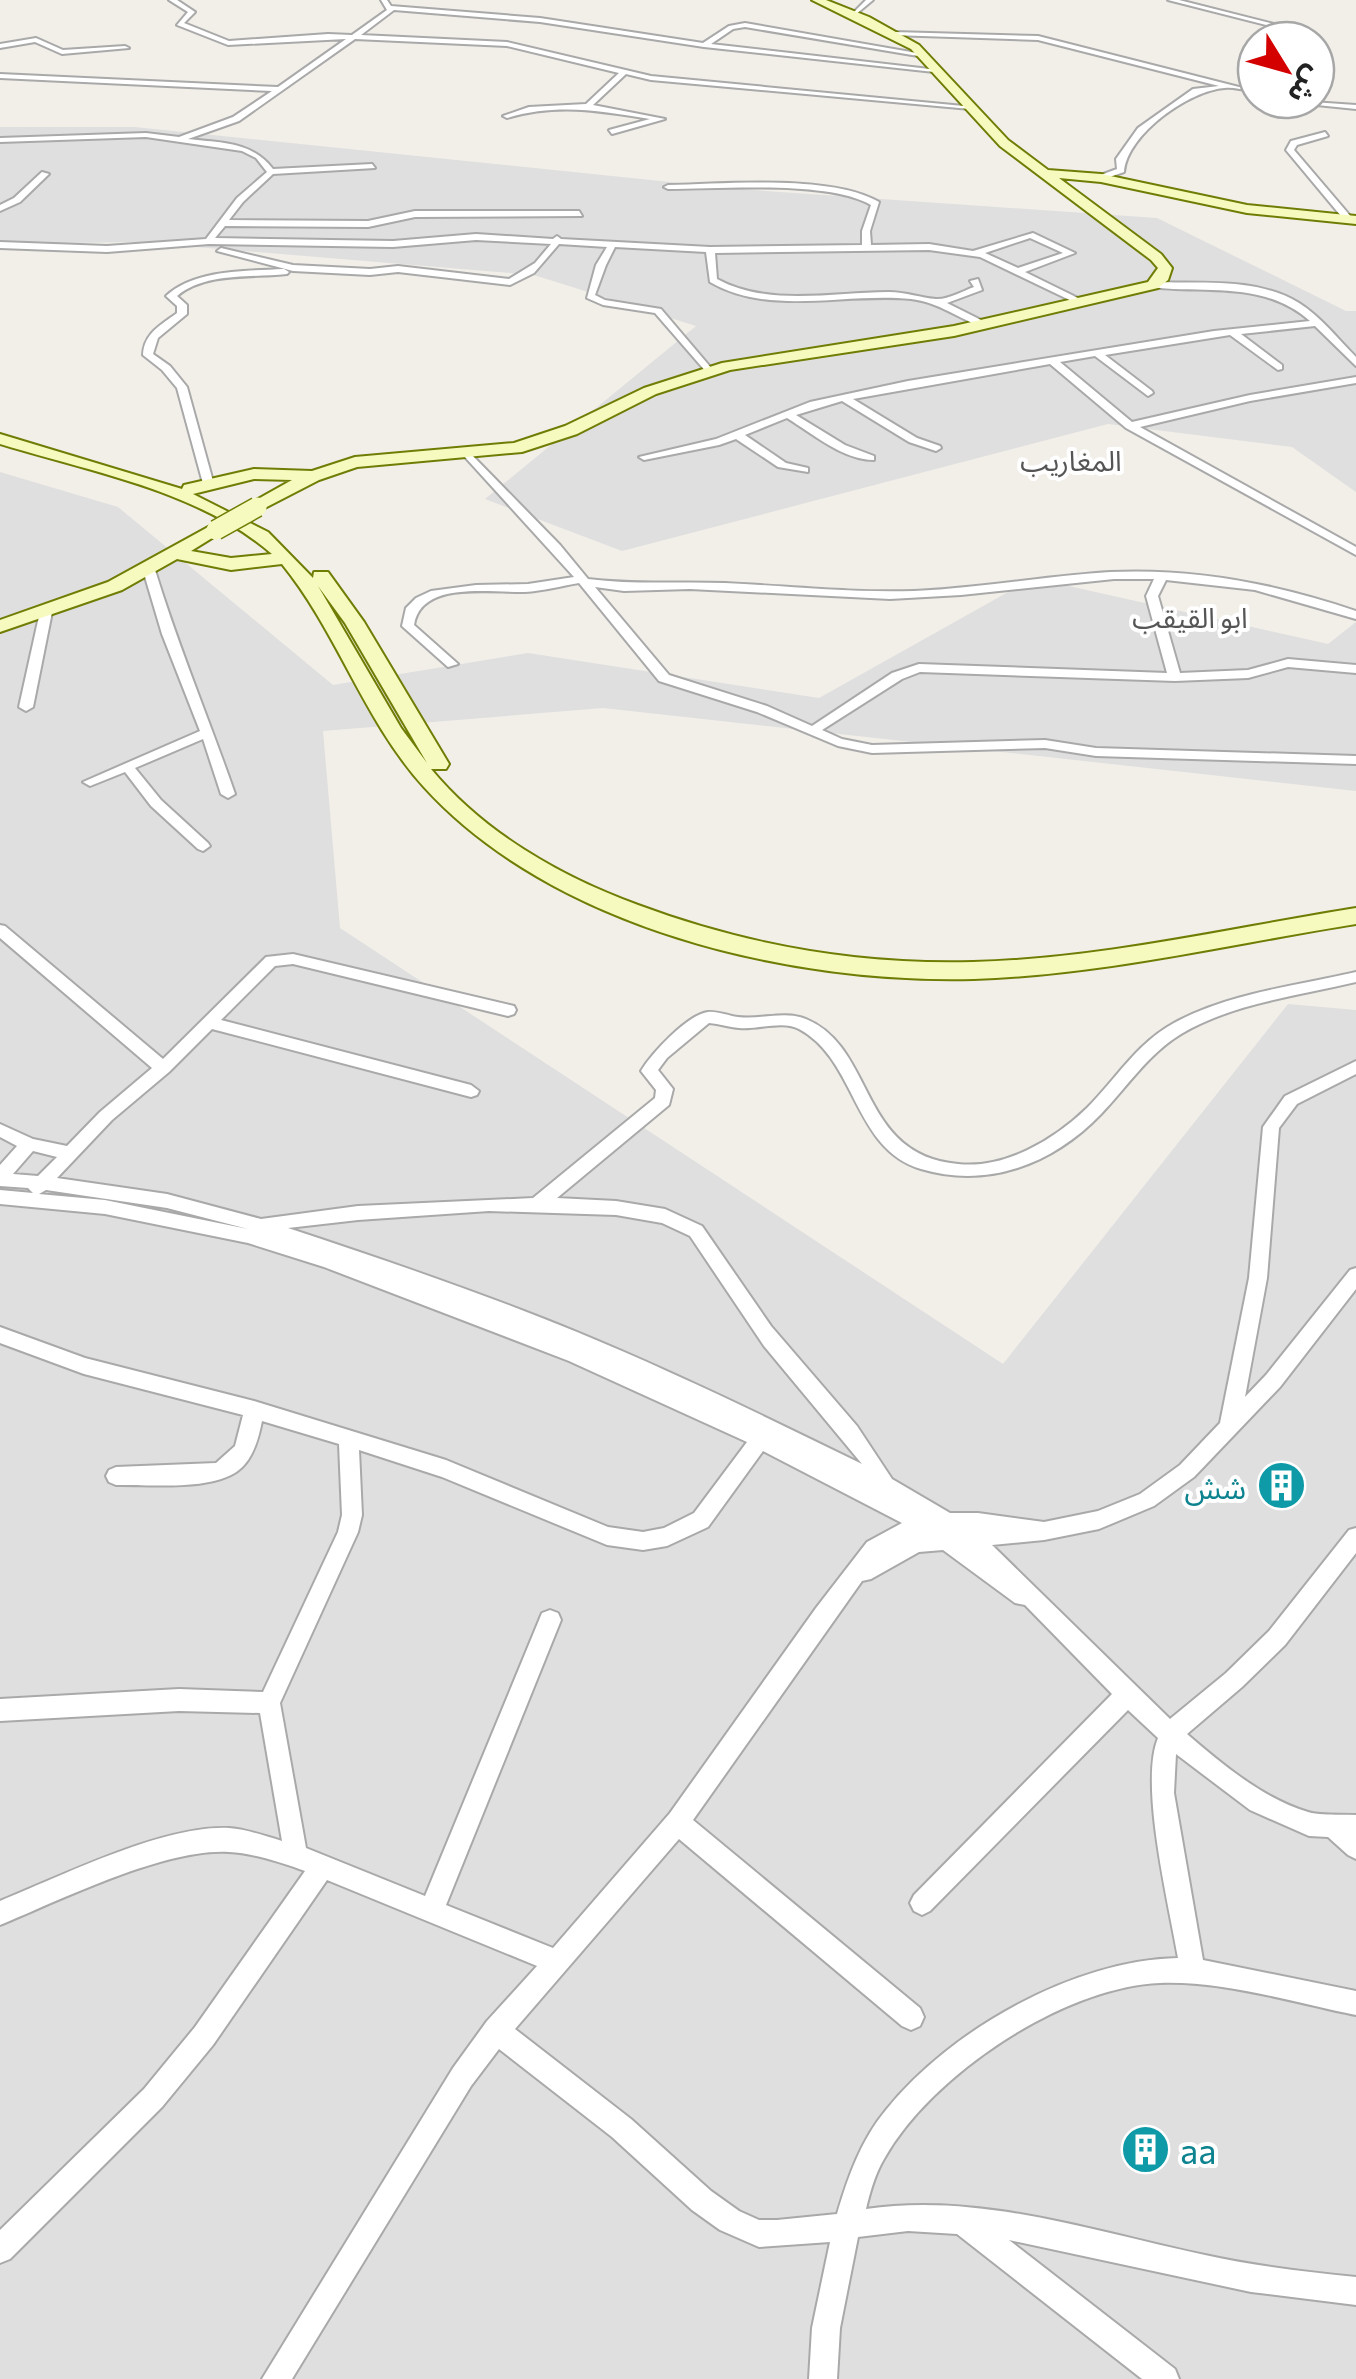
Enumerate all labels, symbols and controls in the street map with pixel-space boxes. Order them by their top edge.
north arrow [1236,20,1336,120]
text: ش [1282,60,1332,111]
district label: المغاريب [1020,443,1122,478]
district label: ابو القيقب [1132,600,1248,635]
building icon: شش [1255,1460,1307,1512]
place label: شش [1184,1468,1246,1506]
building icon: aa [1119,2123,1171,2175]
place label: aa [1180,2128,1217,2171]

